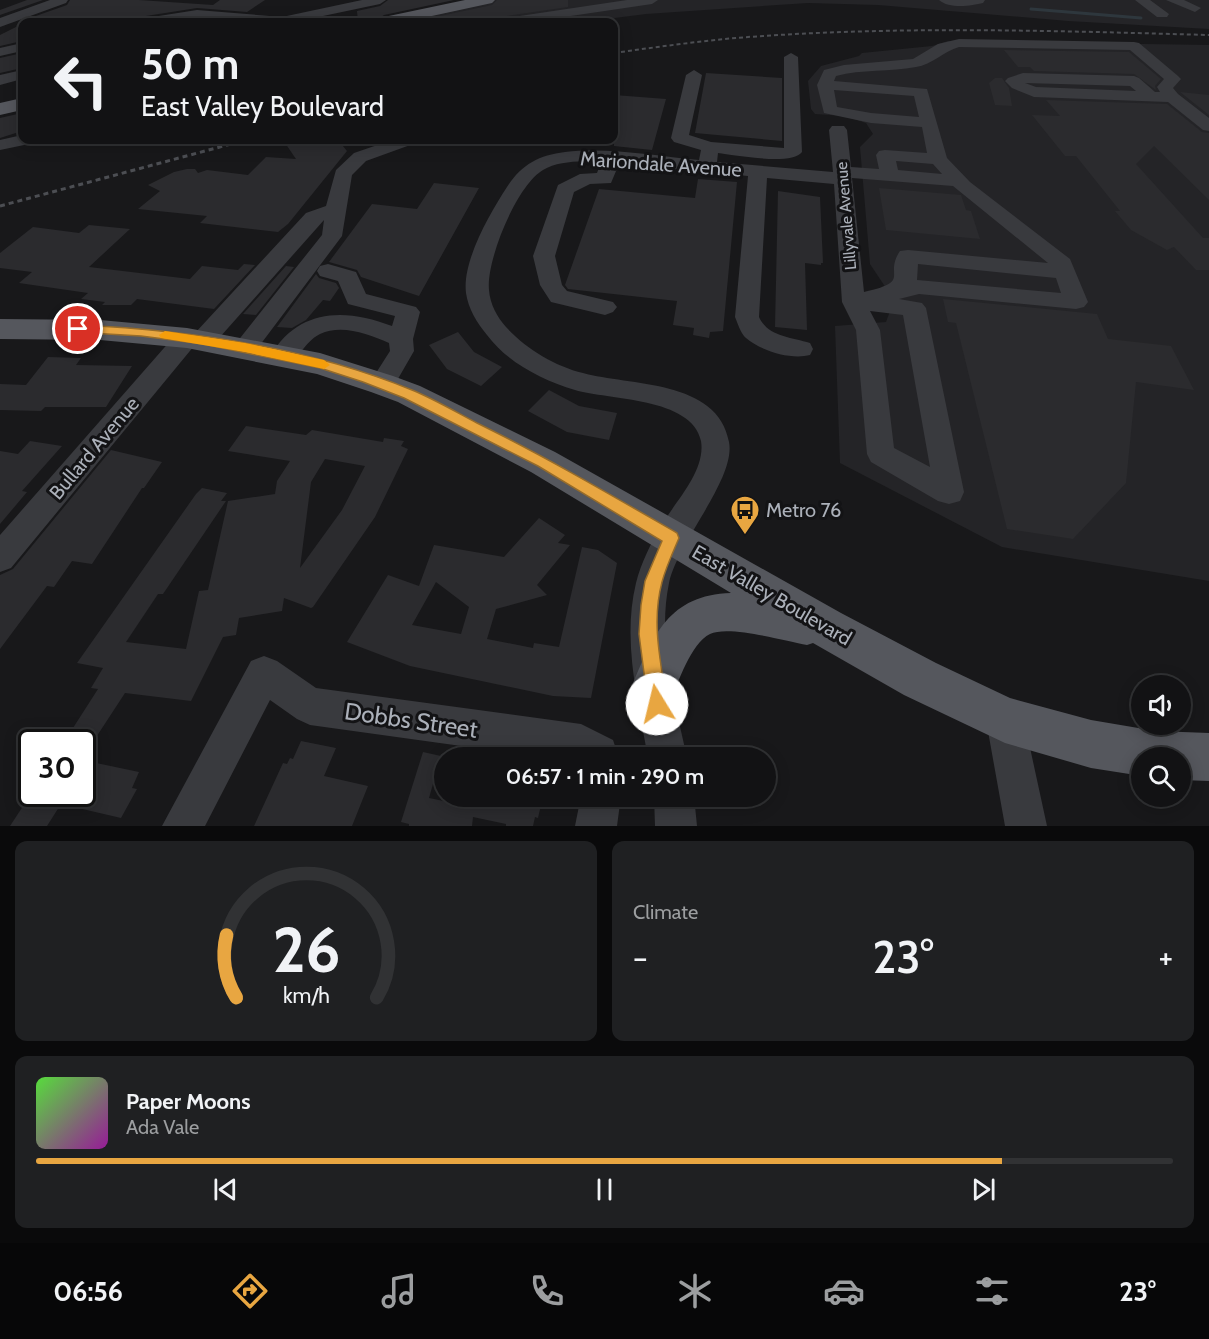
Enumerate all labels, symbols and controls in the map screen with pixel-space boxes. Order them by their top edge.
text: 50 m [141,38,239,90]
icon: left [42,42,120,120]
text: East Valley Boulevard [141,90,384,123]
street label: Mariondale Avenue [579,146,743,182]
street label: Lillyvale Avenue [832,161,860,271]
pin [52,303,103,354]
icon: arrive [61,312,94,345]
street label: Bullard Avenue [44,392,144,504]
bus stop icon: Metro 76 [729,494,761,536]
place label: Metro 76 [766,498,841,522]
street label: East Valley Boulevard [688,540,856,650]
position arrow [625,672,689,736]
map controls [1131,675,1191,807]
button: sound [1131,675,1191,735]
street label: Dobbs Street [343,696,479,744]
speed limit sign: 30 [18,729,96,807]
button: search [1131,747,1191,807]
text: 06:57 · 1 min · 290 m [506,763,704,790]
text: Climate [633,900,698,924]
text: 26 [272,912,340,988]
text: 23° [872,930,934,984]
text: − [633,937,648,977]
text: + [1158,937,1173,977]
text: km/h [283,982,329,1008]
text: Paper Moons [126,1088,250,1115]
text: Ada Vale [126,1115,199,1139]
icon: previous [209,1173,242,1206]
icon: pause [588,1173,621,1206]
icon: next [967,1173,1000,1206]
icon: directions [229,1270,271,1312]
icon: music [378,1270,420,1312]
icon: phone [526,1270,568,1312]
icon: climate [674,1270,716,1312]
icon: car [823,1270,865,1312]
icon: filters [971,1270,1013,1312]
text: 06:56 [53,1275,123,1308]
text: 23° [1119,1275,1156,1308]

